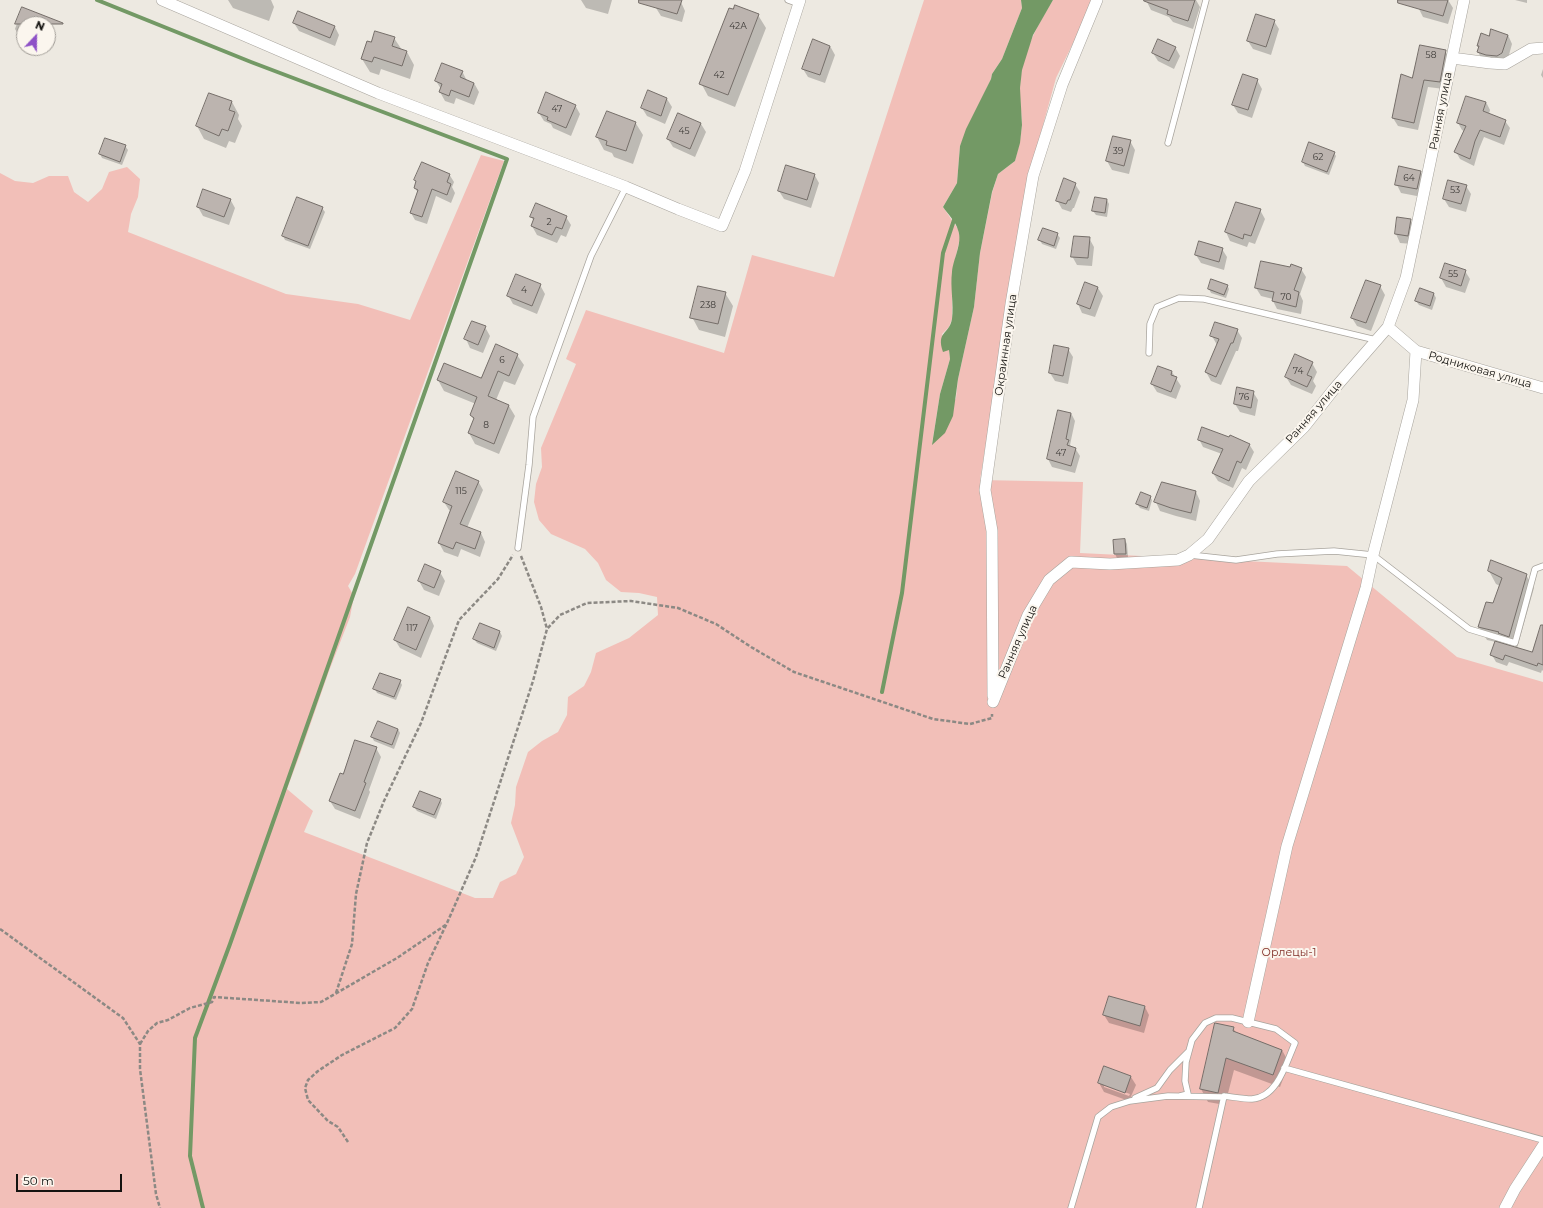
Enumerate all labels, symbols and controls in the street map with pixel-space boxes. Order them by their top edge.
north arrow [16,16,56,56]
text: N [33,18,47,34]
house number: 42А [729,21,747,31]
house number: 58 [1426,50,1436,60]
house number: 42 [713,70,725,80]
street label: Ранняя улица [1427,71,1455,151]
house number: 47 [552,104,562,114]
house number: 45 [678,126,690,136]
house number: 39 [1113,146,1123,156]
house number: 62 [1313,152,1323,162]
house number: 64 [1403,173,1415,183]
house number: 53 [1450,185,1460,195]
house number: 2 [546,217,552,227]
house number: 55 [1448,269,1458,279]
house number: 4 [521,285,527,295]
house number: 70 [1280,292,1292,302]
street label: Окраинная улица [992,293,1020,397]
house number: 238 [700,300,716,310]
street label: Родниковая улица [1427,349,1533,391]
house number: 6 [499,355,505,365]
house number: 74 [1293,366,1303,376]
street label: Ранняя улица [1283,378,1345,446]
house number: 76 [1239,392,1249,402]
house number: 8 [483,420,489,430]
house number: 47 [1056,448,1066,458]
house number: 115 [455,486,467,496]
street label: Ранняя улица [996,603,1040,681]
house number: 117 [406,623,418,633]
park label: Орлецы-1 [1262,946,1316,960]
scale bar [18,1166,124,1192]
text: 50 m [23,1173,54,1188]

